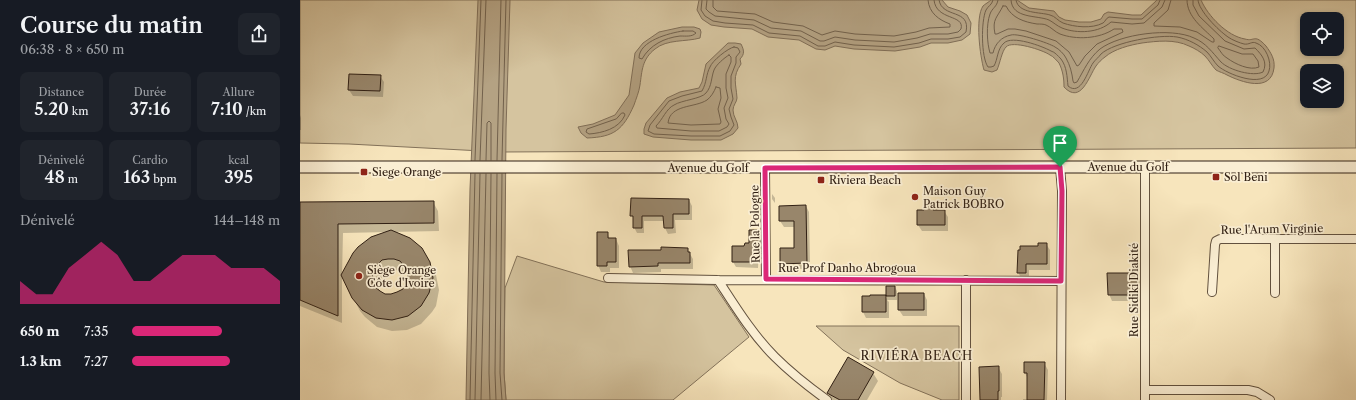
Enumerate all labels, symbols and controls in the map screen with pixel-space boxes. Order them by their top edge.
text: Course du matin [20,12,203,39]
map controls [1300,12,1344,108]
button: locate [1300,12,1344,56]
button: share [238,13,280,55]
text: 06:38 · 8 × 650 m [20,41,124,57]
button: layers [1300,64,1344,108]
text: Distance [39,85,84,99]
text: Durée [134,85,166,99]
text: Allure [223,85,255,99]
text: 5.20 [34,99,69,119]
text: 37:16 [130,99,170,119]
text: 7:10 [211,99,243,119]
text: km [69,104,88,118]
text: /km [243,104,266,118]
pin [1043,126,1077,167]
icon: arrive [1049,132,1071,154]
text: Dénivelé [38,153,85,167]
text: Cardio [132,153,168,167]
text: kcal [228,153,249,167]
street label: Avenue du Golf [1086,160,1171,174]
street label: Avenue du Golf [666,161,751,175]
place label: Siege Orange [372,165,441,179]
text: 48 [45,167,65,187]
text: 163 [123,167,150,187]
text: 395 [224,167,253,187]
marker: Siege Orange [359,167,369,177]
place label: Sol Beni [1224,170,1268,184]
text: m [65,172,78,186]
text: bpm [150,172,177,186]
marker: Sol Beni [1211,172,1221,182]
place label: Riviera Beach [829,173,901,187]
marker: Riviera Beach [816,175,826,185]
place label: Maison Guy Patrick BOBRO [923,184,1004,211]
street label: Rue la Pologne [747,185,763,263]
marker: Maison Guy Patrick BOBRO [910,192,920,202]
text: Dénivelé [20,212,75,228]
text: 144–148 m [214,212,280,228]
street label: Rue l'Arum Virginie [1221,221,1323,237]
street label: Rue Sidiki Diakité [1127,243,1141,337]
street label: Rue Prof Danho Abrogoua [778,261,916,275]
place label: Siège Orange Côte d'Ivoire [367,263,436,290]
marker: Siège Orange Côte d'Ivoire [354,271,364,281]
text: 650 m [20,323,59,339]
text: 7:35 [84,323,108,339]
district label: RIVIÉRA BEACH [861,347,973,363]
text: 1.3 km [20,353,62,369]
text: 7:27 [84,353,108,369]

